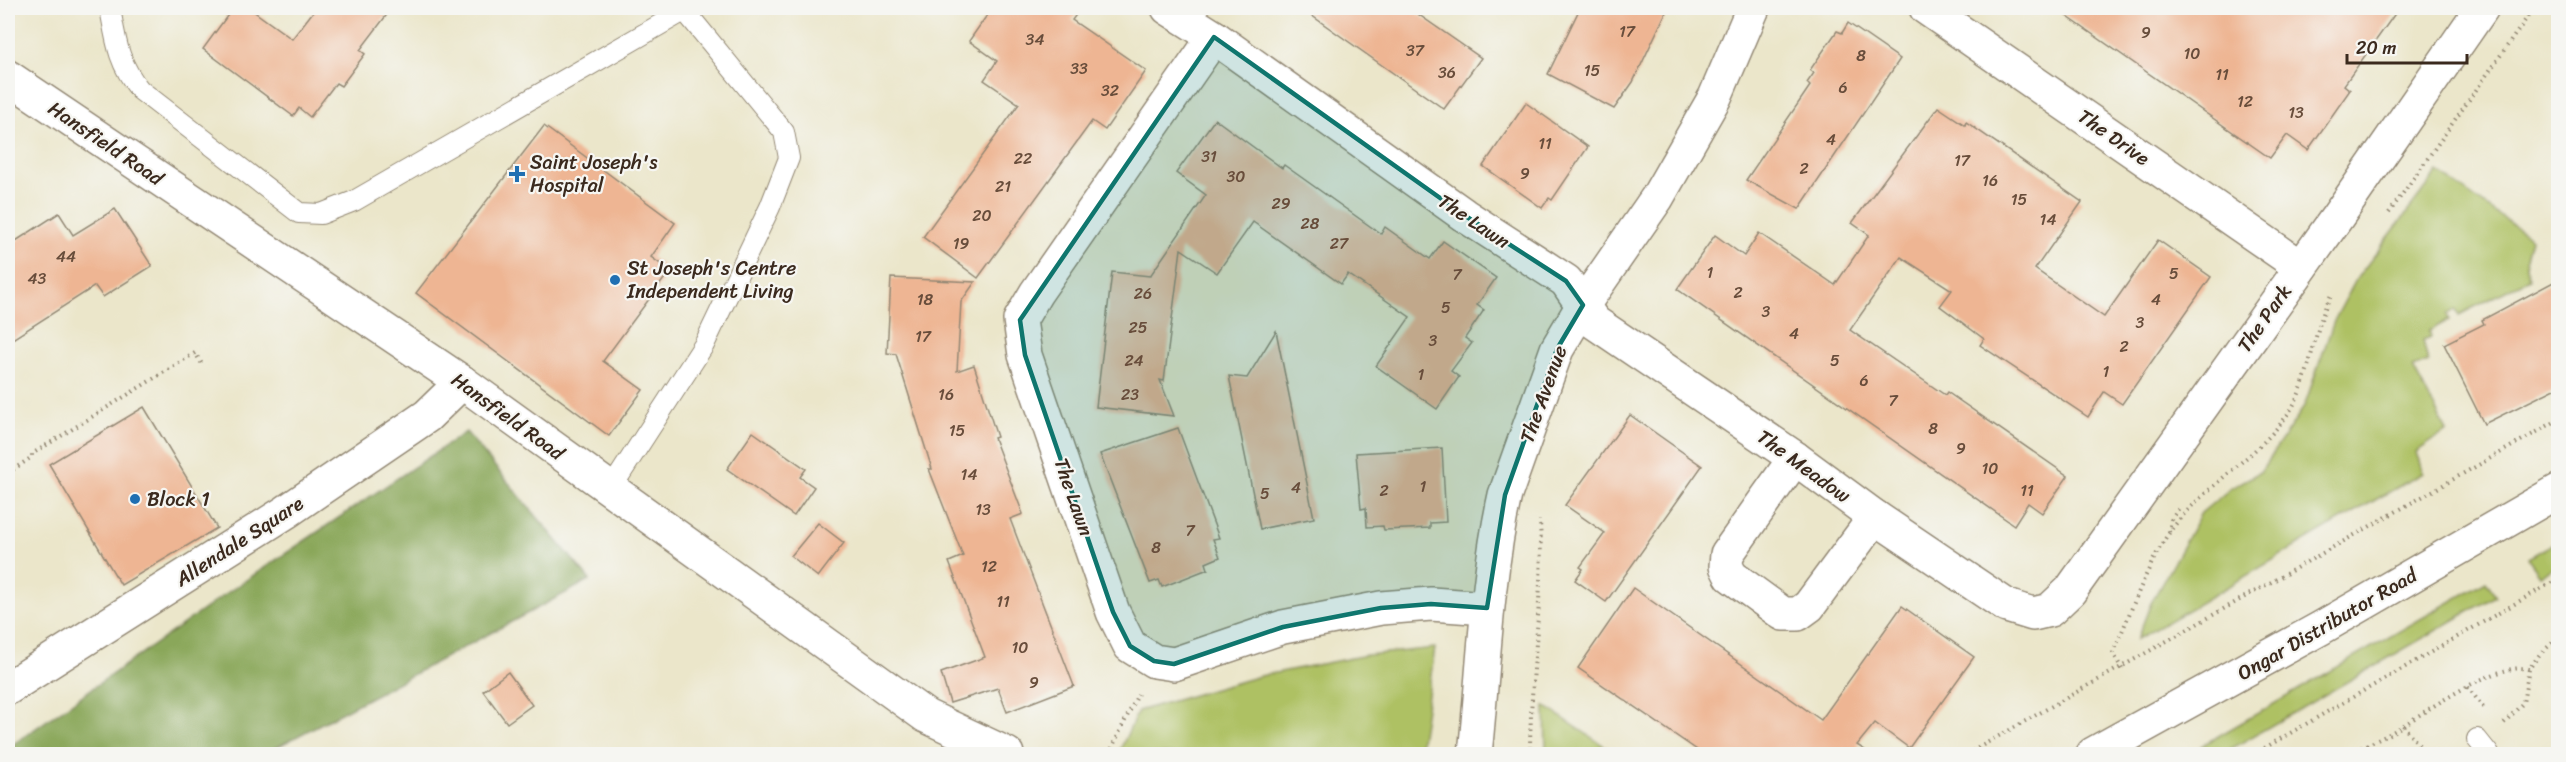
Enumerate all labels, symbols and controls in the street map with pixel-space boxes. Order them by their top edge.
house number: 17 [1619,17,1636,46]
house number: 9 [2141,18,2151,47]
house number: 34 [1026,25,1044,54]
scale bar [2347,27,2467,65]
text: 20 m [2356,32,2396,64]
house number: 37 [1406,36,1425,65]
house number: 10 [2184,39,2200,68]
house number: 8 [1856,41,1866,70]
house number: 33 [1070,54,1088,83]
house number: 15 [1584,56,1601,85]
house number: 36 [1438,58,1456,87]
house number: 11 [2215,60,2229,89]
house number: 6 [1838,73,1848,102]
house number: 32 [1101,76,1119,105]
house number: 12 [2237,87,2253,116]
street label: Hansfield Road [41,92,172,196]
house number: 13 [2288,98,2304,127]
street label: The Drive [2070,100,2158,175]
house number: 4 [1826,125,1836,154]
house number: 11 [1538,129,1552,158]
house number: 31 [1201,142,1217,171]
house number: 22 [1014,144,1032,173]
place label: Saint Joseph's Hospital [530,145,658,203]
house number: 17 [1954,146,1971,175]
house number: 2 [1799,154,1809,183]
house number: 9 [1520,159,1530,188]
house number: 30 [1227,162,1245,191]
marker: Saint Joseph's Hospital [508,165,526,183]
house number: 16 [1982,166,1998,195]
house number: 21 [995,172,1011,201]
street label: The Lawn [1430,184,1517,259]
house number: 15 [2011,185,2028,214]
house number: 29 [1271,189,1291,218]
house number: 20 [972,201,992,230]
house number: 14 [2040,205,2056,234]
house number: 28 [1301,209,1320,238]
house number: 19 [953,229,970,258]
house number: 27 [1330,229,1349,258]
house number: 44 [56,242,76,271]
place label: St Joseph's Centre Independent Living [626,251,796,309]
house number: 1 [1707,258,1714,287]
house number: 5 [2169,259,2179,288]
house number: 7 [1452,260,1462,289]
house number: 43 [28,264,47,293]
marker: St Joseph's Centre Independent Living [608,273,622,287]
street label: The Park [2228,276,2301,360]
house number: 2 [1733,278,1743,307]
house number: 26 [1134,279,1152,308]
house number: 18 [917,285,934,314]
house number: 4 [2151,285,2161,314]
house number: 5 [1441,293,1451,322]
house number: 3 [1762,297,1771,326]
house number: 3 [2136,308,2145,337]
house number: 25 [1128,313,1148,342]
house number: 4 [1789,319,1799,348]
house number: 17 [915,322,932,351]
house number: 3 [1429,326,1438,355]
house number: 2 [2119,332,2129,361]
street label: The Avenue [1510,340,1577,448]
house number: 24 [1124,346,1144,375]
house number: 5 [1830,346,1840,375]
house number: 1 [2103,357,2110,386]
house number: 1 [1418,360,1425,389]
street label: Hansfield Road [443,363,573,471]
house number: 6 [1859,366,1869,395]
house number: 16 [938,380,954,409]
house number: 23 [1121,380,1139,409]
house number: 7 [1888,386,1898,415]
house number: 8 [1928,414,1938,443]
house number: 15 [949,416,966,445]
street label: The Meadow [1749,420,1858,513]
house number: 9 [1956,434,1966,463]
street label: The Lawn [1044,453,1103,541]
house number: 10 [1982,454,1998,483]
house number: 14 [961,460,977,489]
house number: 1 [1420,472,1427,501]
house number: 4 [1291,473,1301,502]
house number: 2 [1379,476,1389,505]
house number: 11 [2020,476,2034,505]
house number: 5 [1260,479,1270,508]
place label: Block 1 [147,482,210,517]
street label: Allendale Square [167,486,311,597]
marker: Block 1 [128,492,142,506]
house number: 13 [975,495,991,524]
house number: 7 [1185,516,1195,545]
house number: 8 [1151,533,1161,562]
house number: 12 [981,552,997,581]
street label: Ongar Distributor Road [2231,558,2425,690]
house number: 11 [996,587,1010,616]
house number: 10 [1012,633,1028,662]
house number: 9 [1029,668,1039,697]

